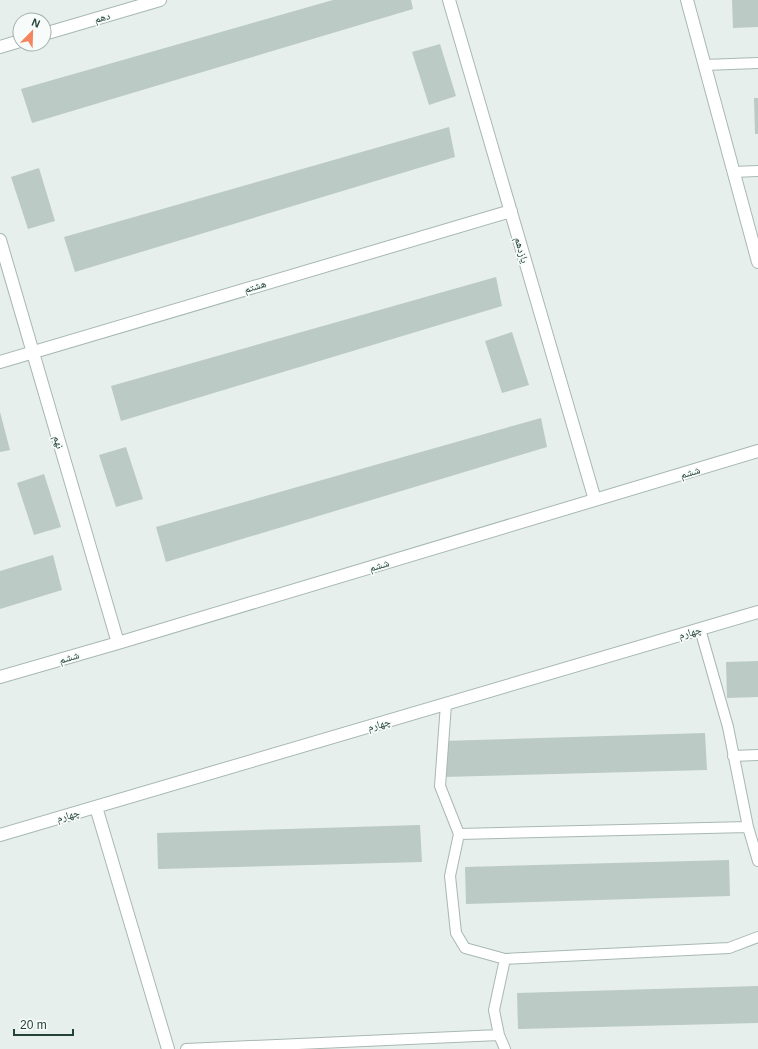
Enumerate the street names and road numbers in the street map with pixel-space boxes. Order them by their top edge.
street label: دهم [93,9,112,27]
street label: یازدهم [511,235,532,266]
street label: هشتم [242,277,268,297]
street label: نهم [50,434,67,450]
street label: ششم [679,463,702,483]
street label: ششم [368,556,391,576]
street label: چهارم [677,623,703,642]
street label: ششم [58,648,81,667]
street label: چهارم [366,715,392,734]
street label: چهارم [55,806,81,825]

